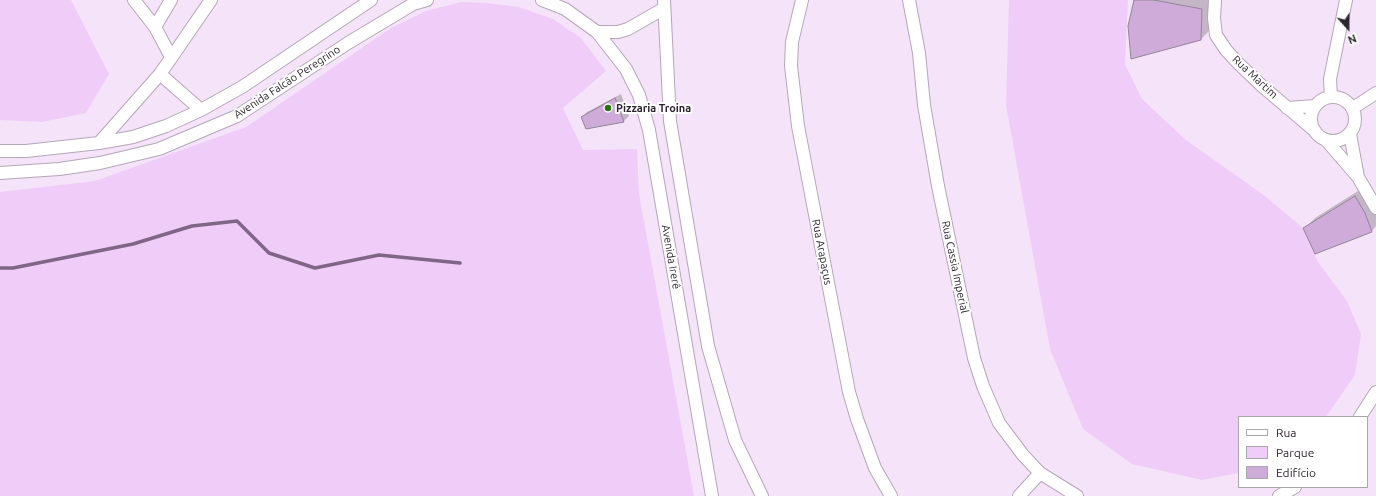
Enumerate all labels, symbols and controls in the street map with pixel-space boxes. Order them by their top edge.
north arrow [1328,8,1368,48]
text: N [1346,32,1358,46]
street label: Avenida Falcão Peregrino [231,43,343,121]
street label: Rua Martim [1230,53,1280,101]
place label: Pizzaria Troina [616,101,691,115]
marker: Pizzaria Troina [603,103,613,113]
street label: Rua Arapaçus [809,218,835,286]
street label: Rua Cassia Imperial [939,220,971,314]
street label: Avenida Irerê [659,224,683,290]
legend [1238,416,1368,488]
text: Rua [1276,426,1297,439]
text: Parque [1276,446,1314,459]
text: Edifício [1276,466,1316,479]

